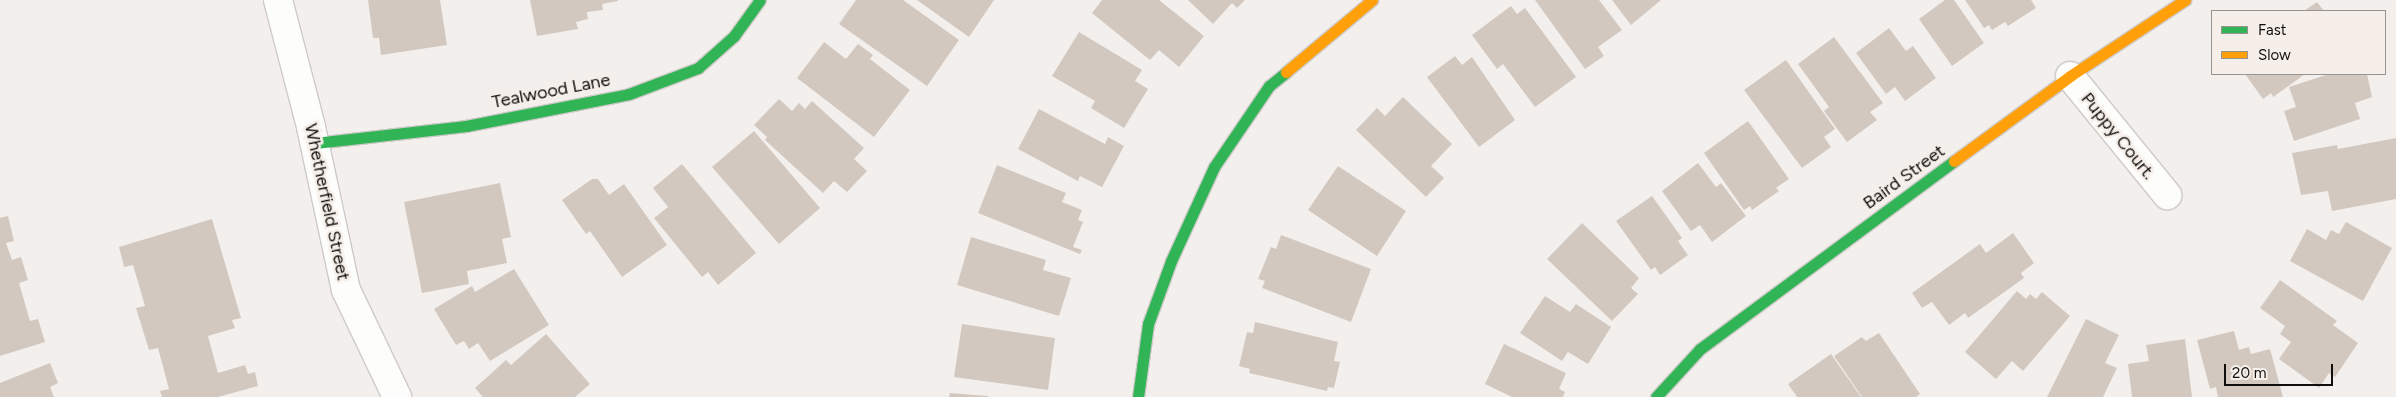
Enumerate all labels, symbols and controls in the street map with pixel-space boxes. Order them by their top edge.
legend [2211,10,2386,75]
text: Fast [2258,21,2286,39]
text: Slow [2258,46,2291,64]
street label: Tealwood Lane [490,69,612,113]
street label: Puppy Court. [2076,88,2160,184]
street label: Whetherfield Street [300,122,354,282]
street label: Baird Street [1859,140,1949,214]
scale bar [2226,354,2335,386]
text: 20 m [2232,364,2266,382]

